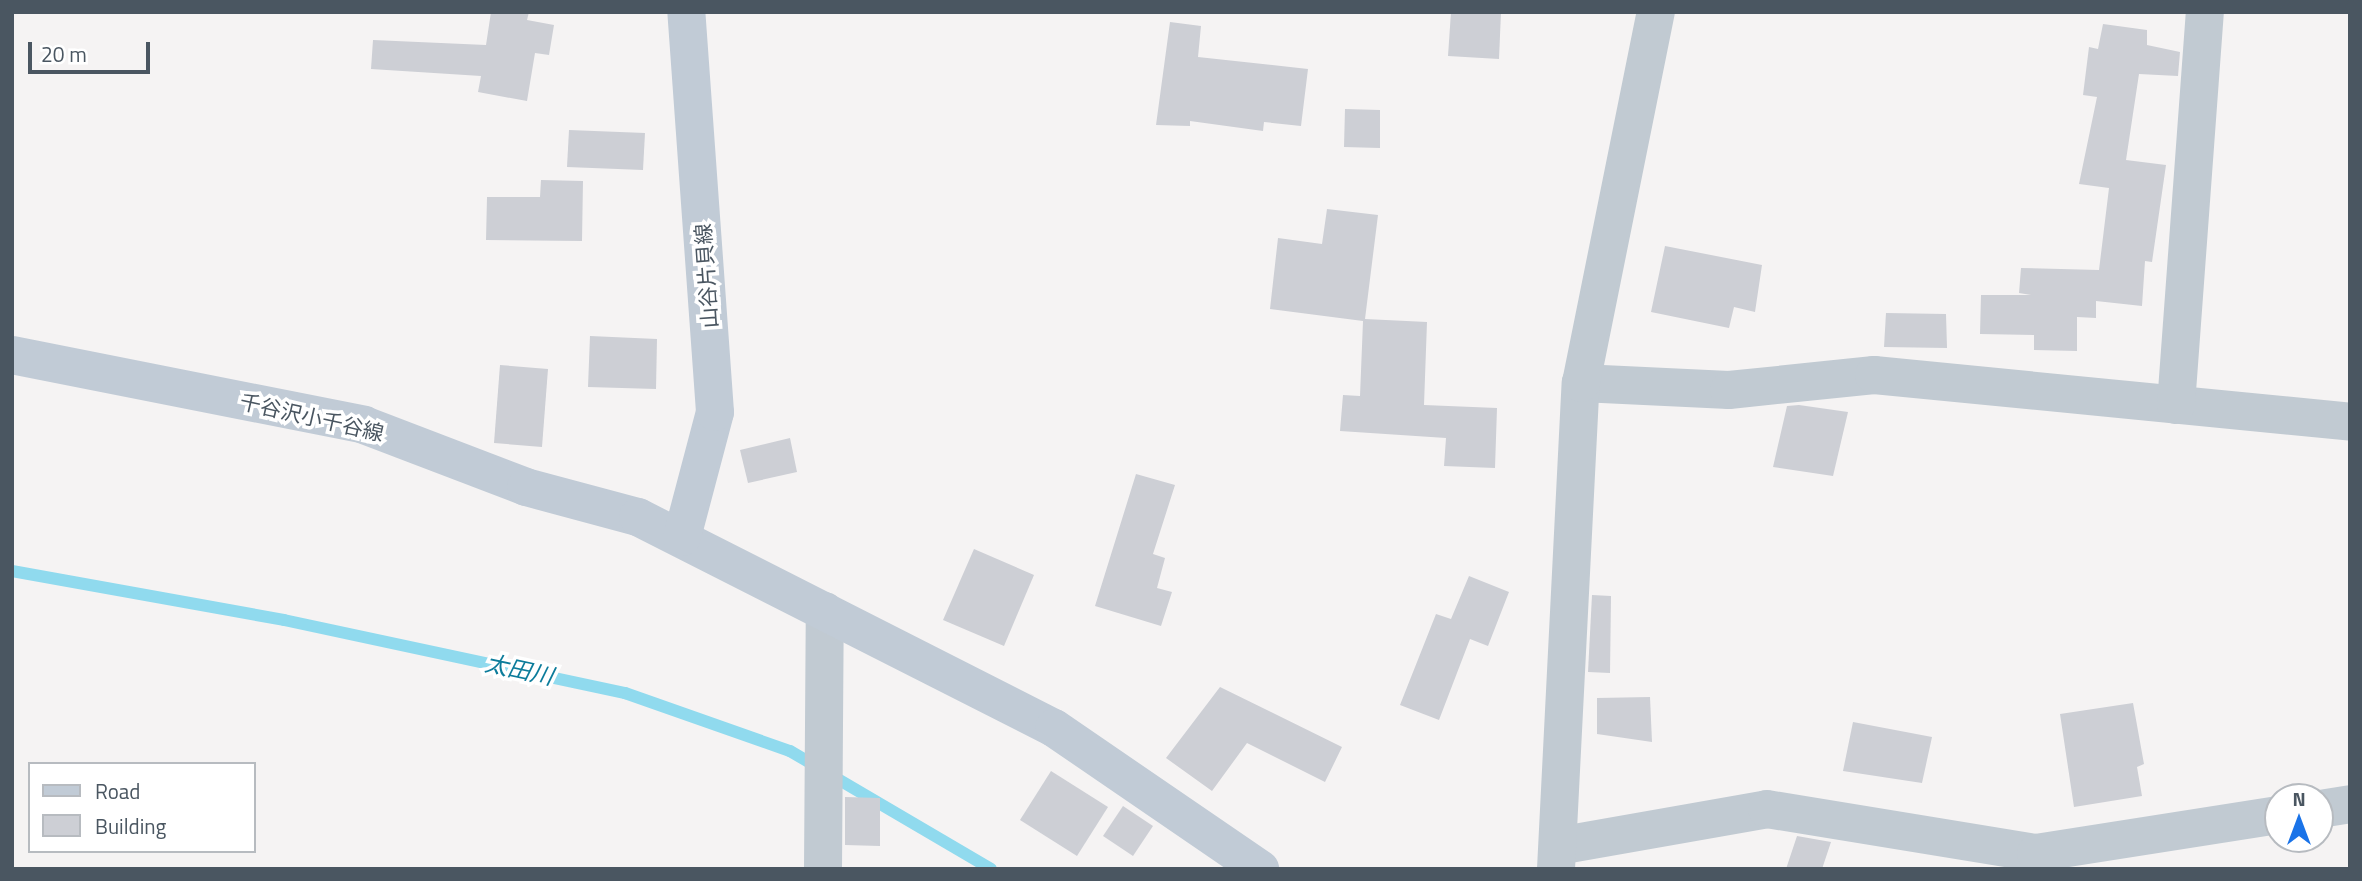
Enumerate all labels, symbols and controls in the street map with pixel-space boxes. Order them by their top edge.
scale bar [32,28,154,72]
text: 20 m [41,38,87,70]
street label: 山谷片貝線 [690,223,722,329]
street label: 千谷沢小千谷線 [238,388,386,446]
water label: 太田川 [482,649,556,691]
legend [28,762,256,853]
text: Road [95,775,140,807]
north arrow [2264,783,2334,853]
text: N [2292,784,2306,813]
text: Building [95,810,166,842]

